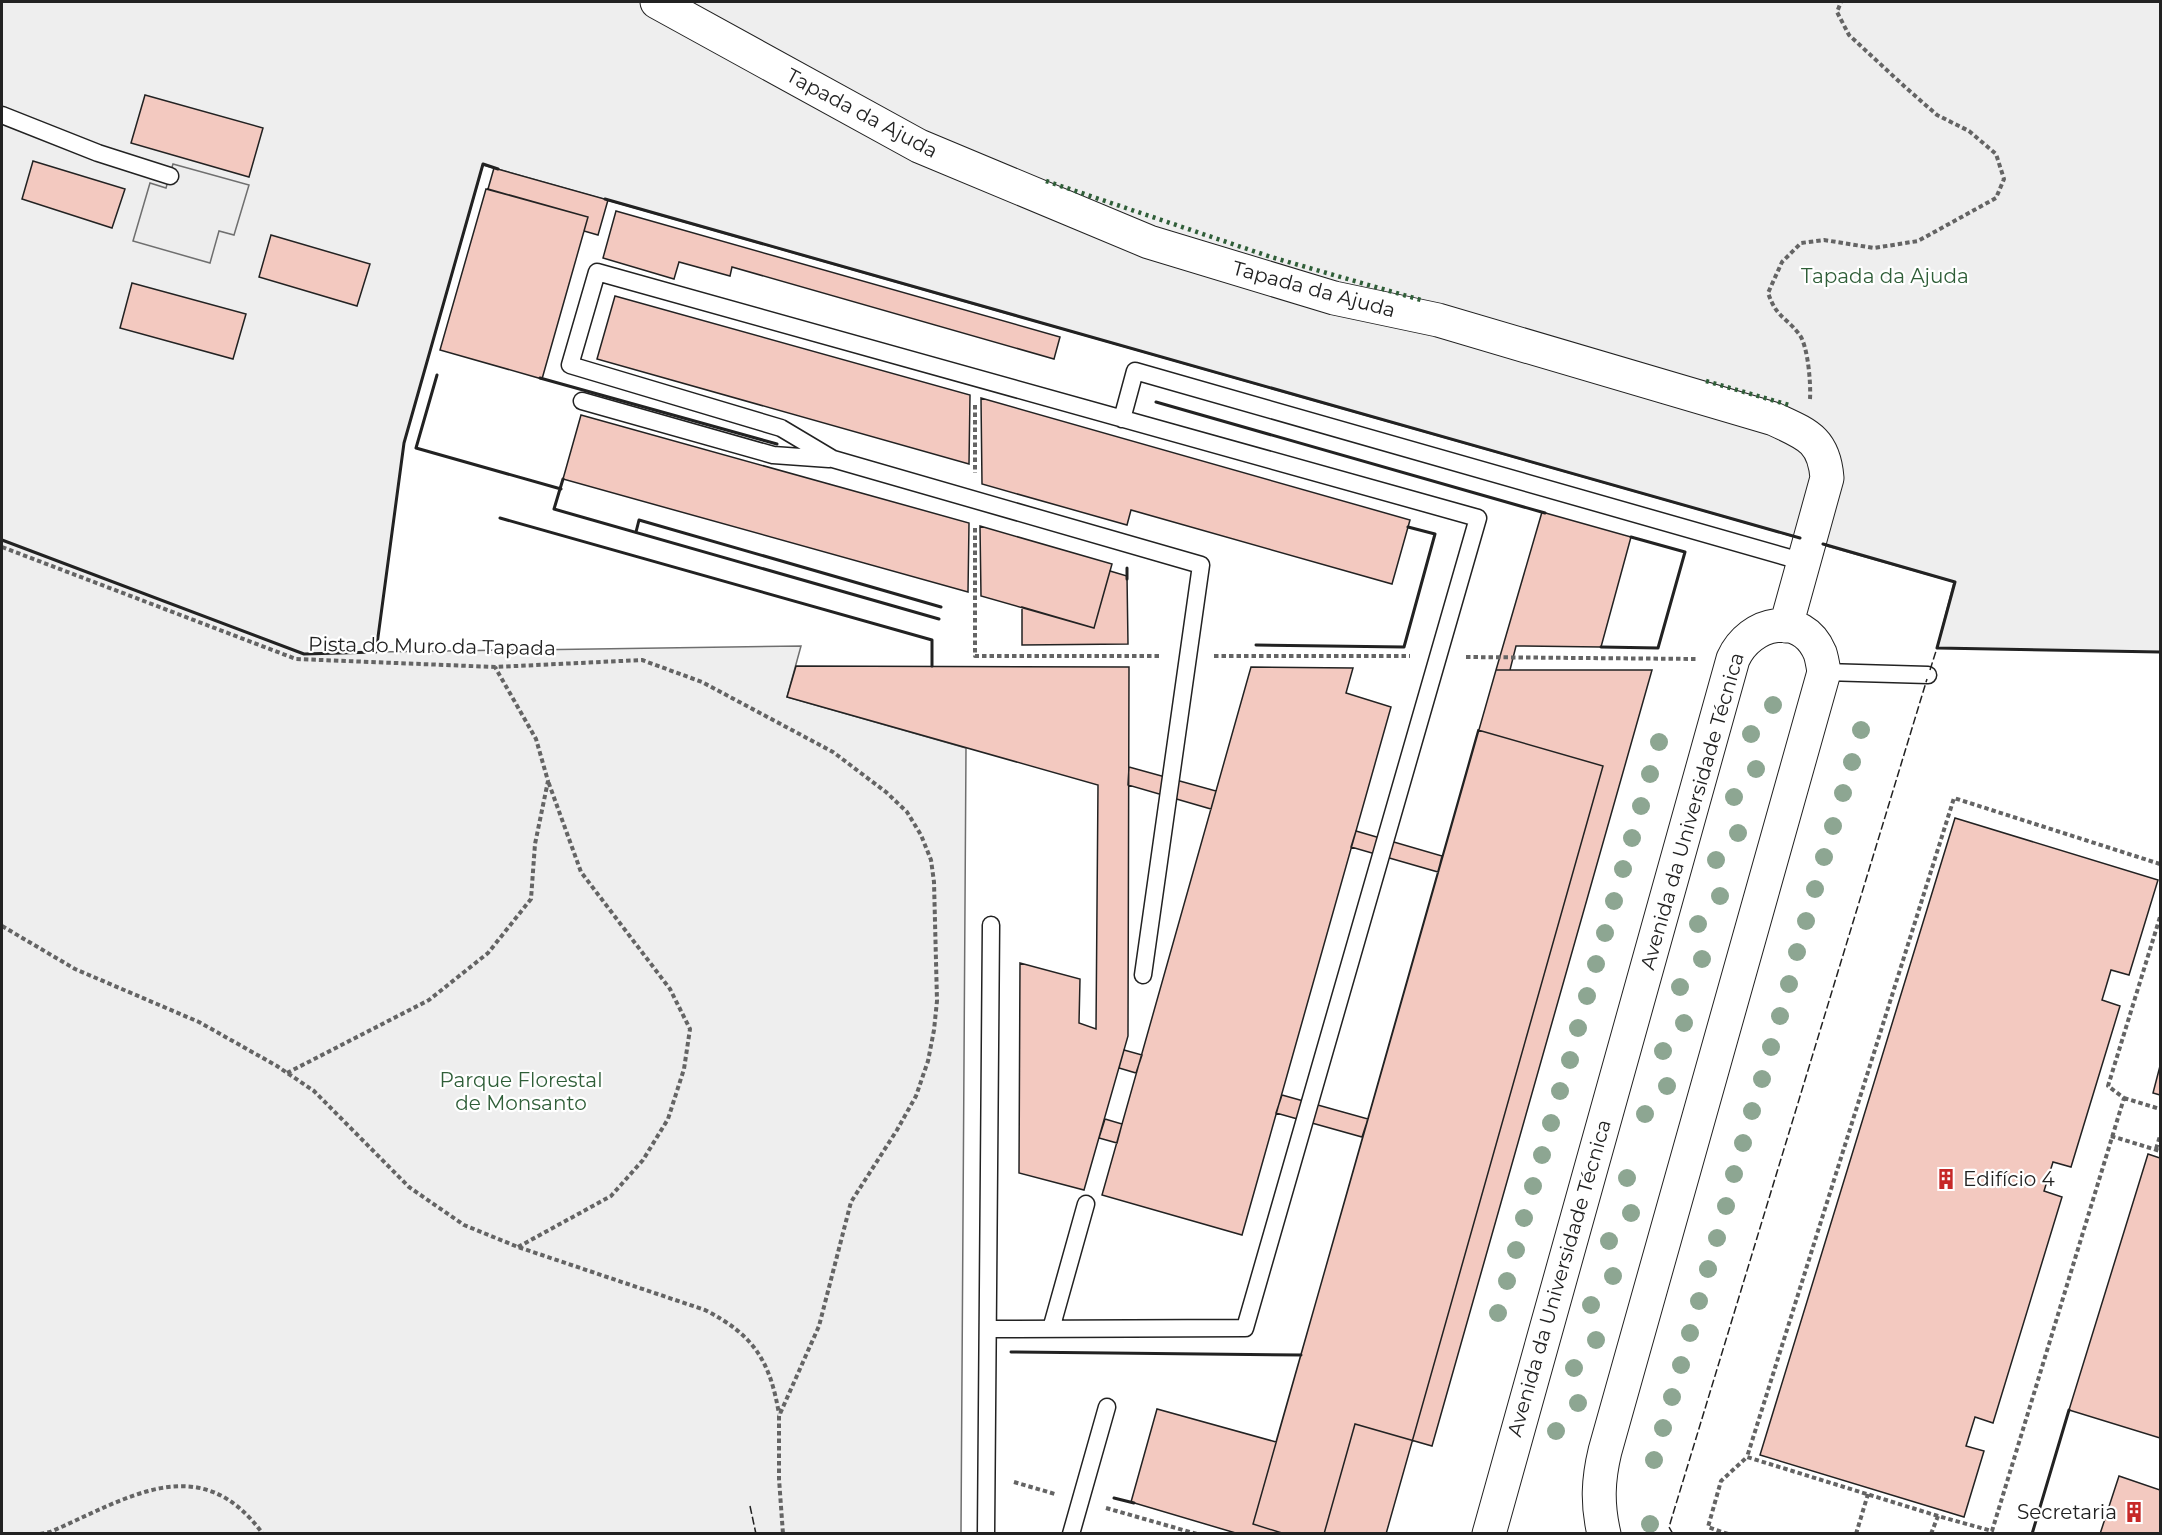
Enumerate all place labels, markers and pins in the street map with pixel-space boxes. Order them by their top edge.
building icon: Edifício 4 [1934,1167,1958,1191]
place label: Edifício 4 [1963,1167,2055,1191]
place label: Secretaria [2017,1500,2117,1524]
building icon: Secretaria [2122,1500,2146,1524]

